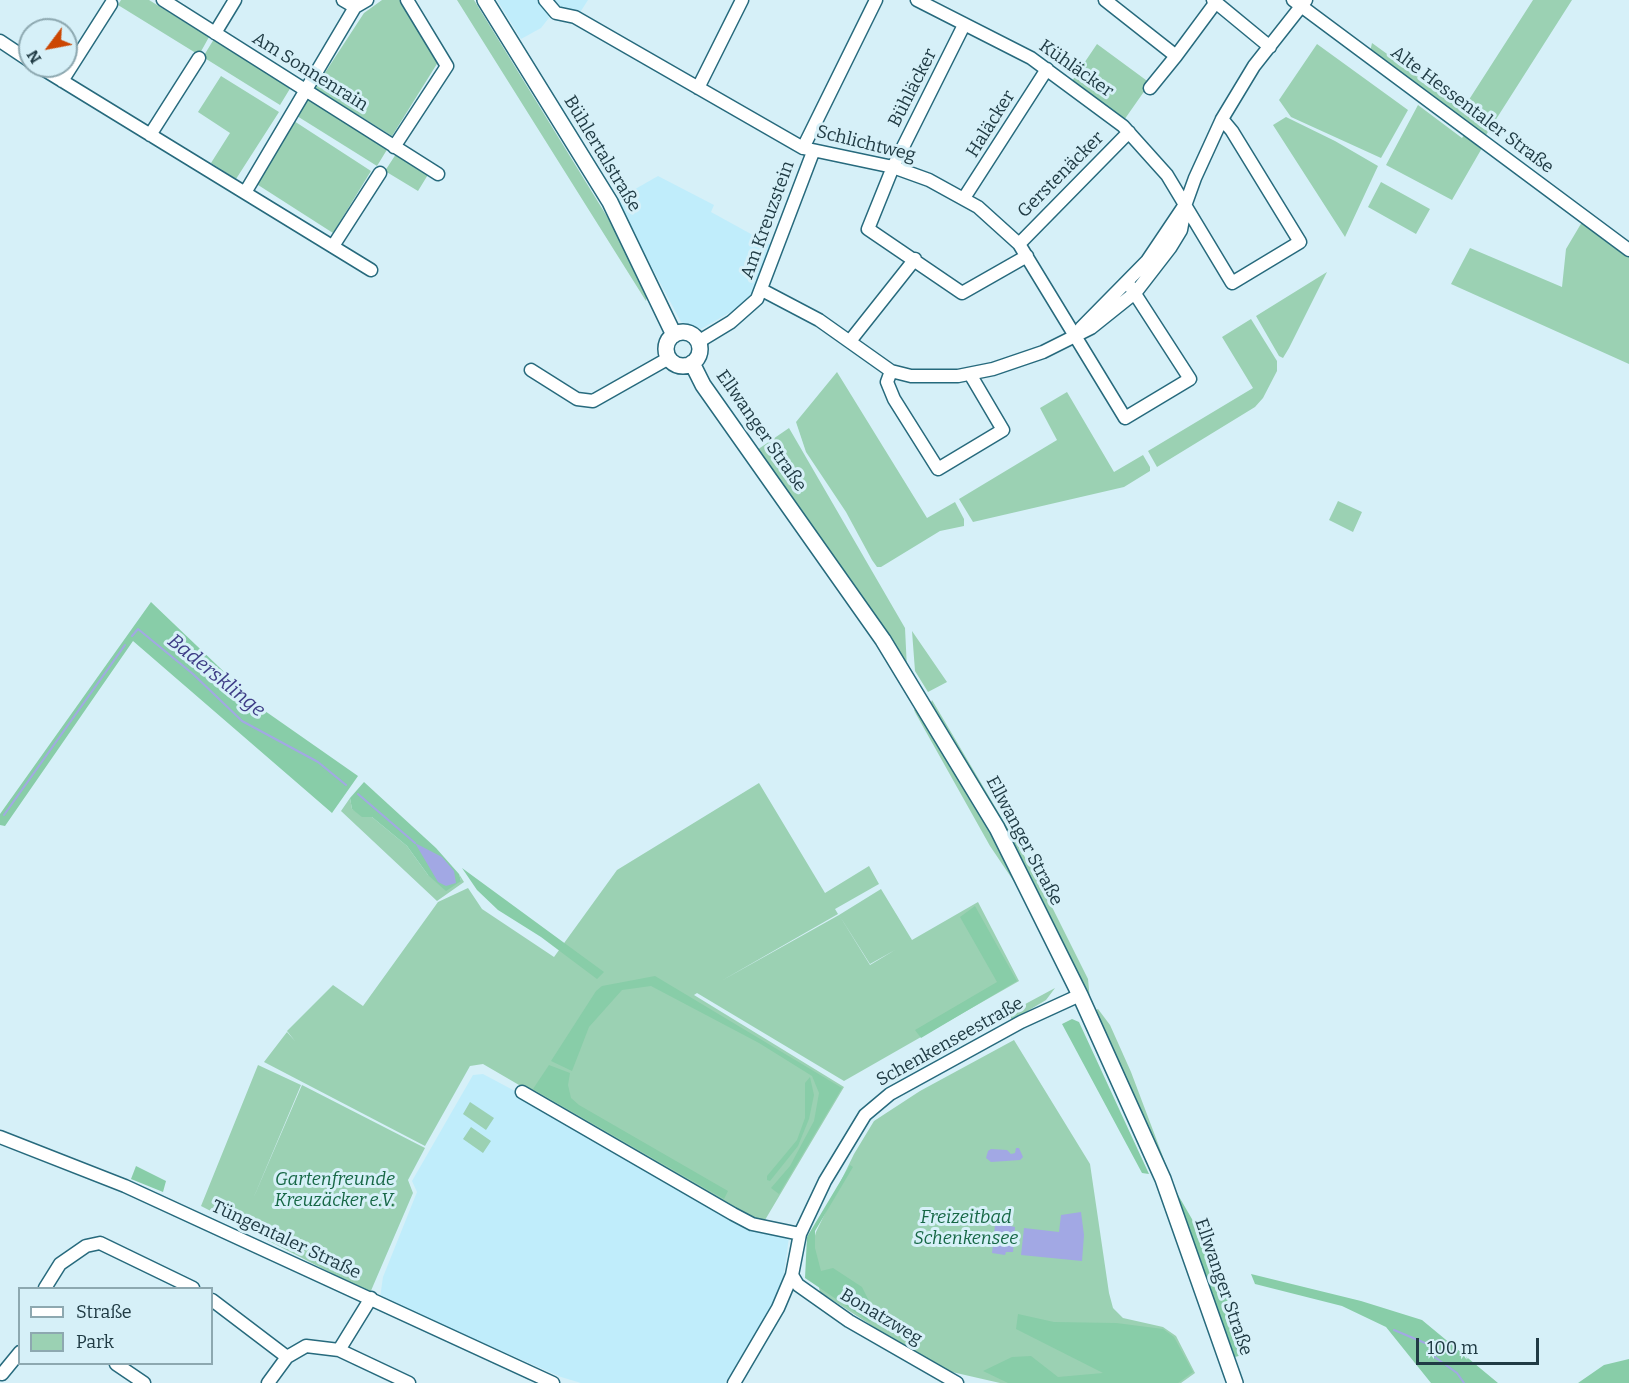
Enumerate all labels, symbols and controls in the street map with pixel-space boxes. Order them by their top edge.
north arrow [18,18,78,78]
street label: Am Sonnenrain [248,28,372,116]
street label: Kühläcker [1035,36,1117,102]
street label: Alte Hessentaler Straße [1386,42,1558,178]
street label: Bühläcker [884,45,942,131]
text: N [23,46,45,67]
street label: Haläcker [962,86,1020,162]
street label: Bühlertalstraße [559,92,645,216]
street label: Schlichtweg [814,121,918,167]
street label: Gerstenäcker [1013,127,1109,223]
street label: Am Kreuzstein [737,158,799,282]
street label: Ellwanger Straße [711,366,811,496]
water label: Badersklinge [162,629,270,723]
street label: Ellwanger Straße [981,773,1067,909]
street label: Schenkenseestraße [873,993,1027,1091]
park label: Gartenfreunde Kreuzäcker e.V. [275,1169,395,1212]
street label: Tüngentaler Straße [208,1196,364,1284]
park label: Freizeitbad Schenkensee [914,1207,1018,1250]
street label: Ellwanger Straße [1189,1216,1257,1358]
street label: Bonatzweg [836,1284,926,1350]
legend [18,1287,213,1365]
text: Straße [76,1301,132,1323]
scale bar [1419,1326,1542,1364]
text: Park [76,1331,114,1353]
text: 100 m [1427,1337,1478,1359]

